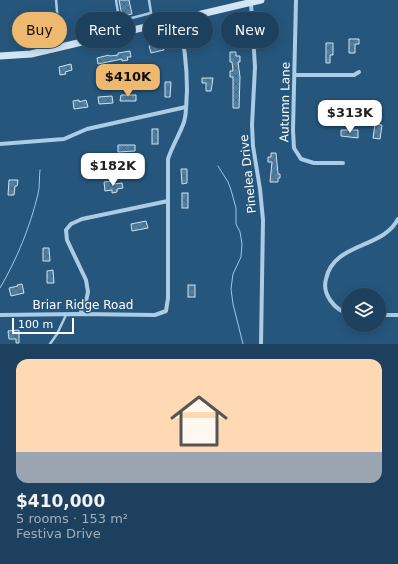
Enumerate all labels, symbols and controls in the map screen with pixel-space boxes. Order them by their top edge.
chip: Buy [12,12,67,48]
chip: Rent [75,12,135,48]
chip: Filters [143,12,213,48]
chip: New [221,12,279,48]
street label: Autumn Lane [277,62,293,142]
pin: $410K [100,64,156,98]
text: $410K [105,69,151,84]
pin: $313K [322,100,378,134]
text: $313K [327,105,373,120]
street label: Pinelea Drive [237,134,259,214]
pin: $182K [85,153,141,187]
text: $182K [90,158,136,173]
map controls [342,288,386,332]
button: layers [342,288,386,332]
street label: Briar Ridge Road [33,298,133,312]
scale bar [12,316,74,335]
text: 100 m [18,318,53,331]
icon: home [163,385,235,457]
text: $410,000 [16,491,105,511]
text: 5 rooms · 153 m² [16,511,128,526]
text: Festiva Drive [16,526,101,541]

